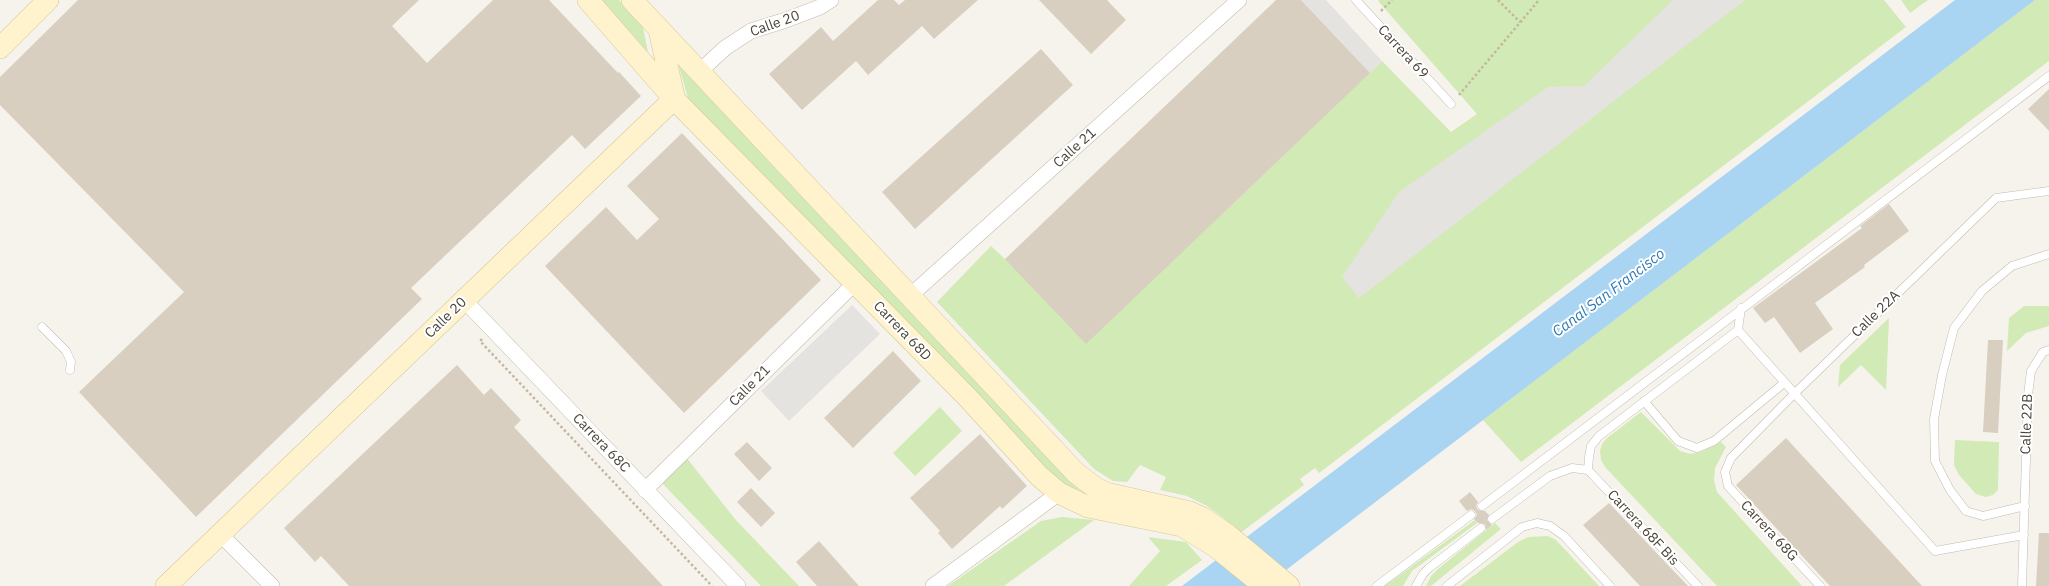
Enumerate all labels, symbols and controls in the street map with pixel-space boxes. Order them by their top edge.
street label: Calle 20 [748,7,802,41]
street label: Carrera 69 [1374,22,1432,82]
street label: Calle 21 [1050,125,1100,171]
water label: Canal San Francisco [1549,245,1669,341]
street label: Calle 22A [1848,287,1904,341]
street label: Calle 20 [422,294,470,342]
street label: Carrera 68D [870,298,934,364]
street label: Calle 21 [726,362,774,410]
street label: Calle 22B [2018,393,2036,455]
street label: Carrera 68C [569,410,633,476]
street label: Carrera 68F Bis [1604,487,1682,569]
street label: Carrera 68G [1737,497,1801,565]

